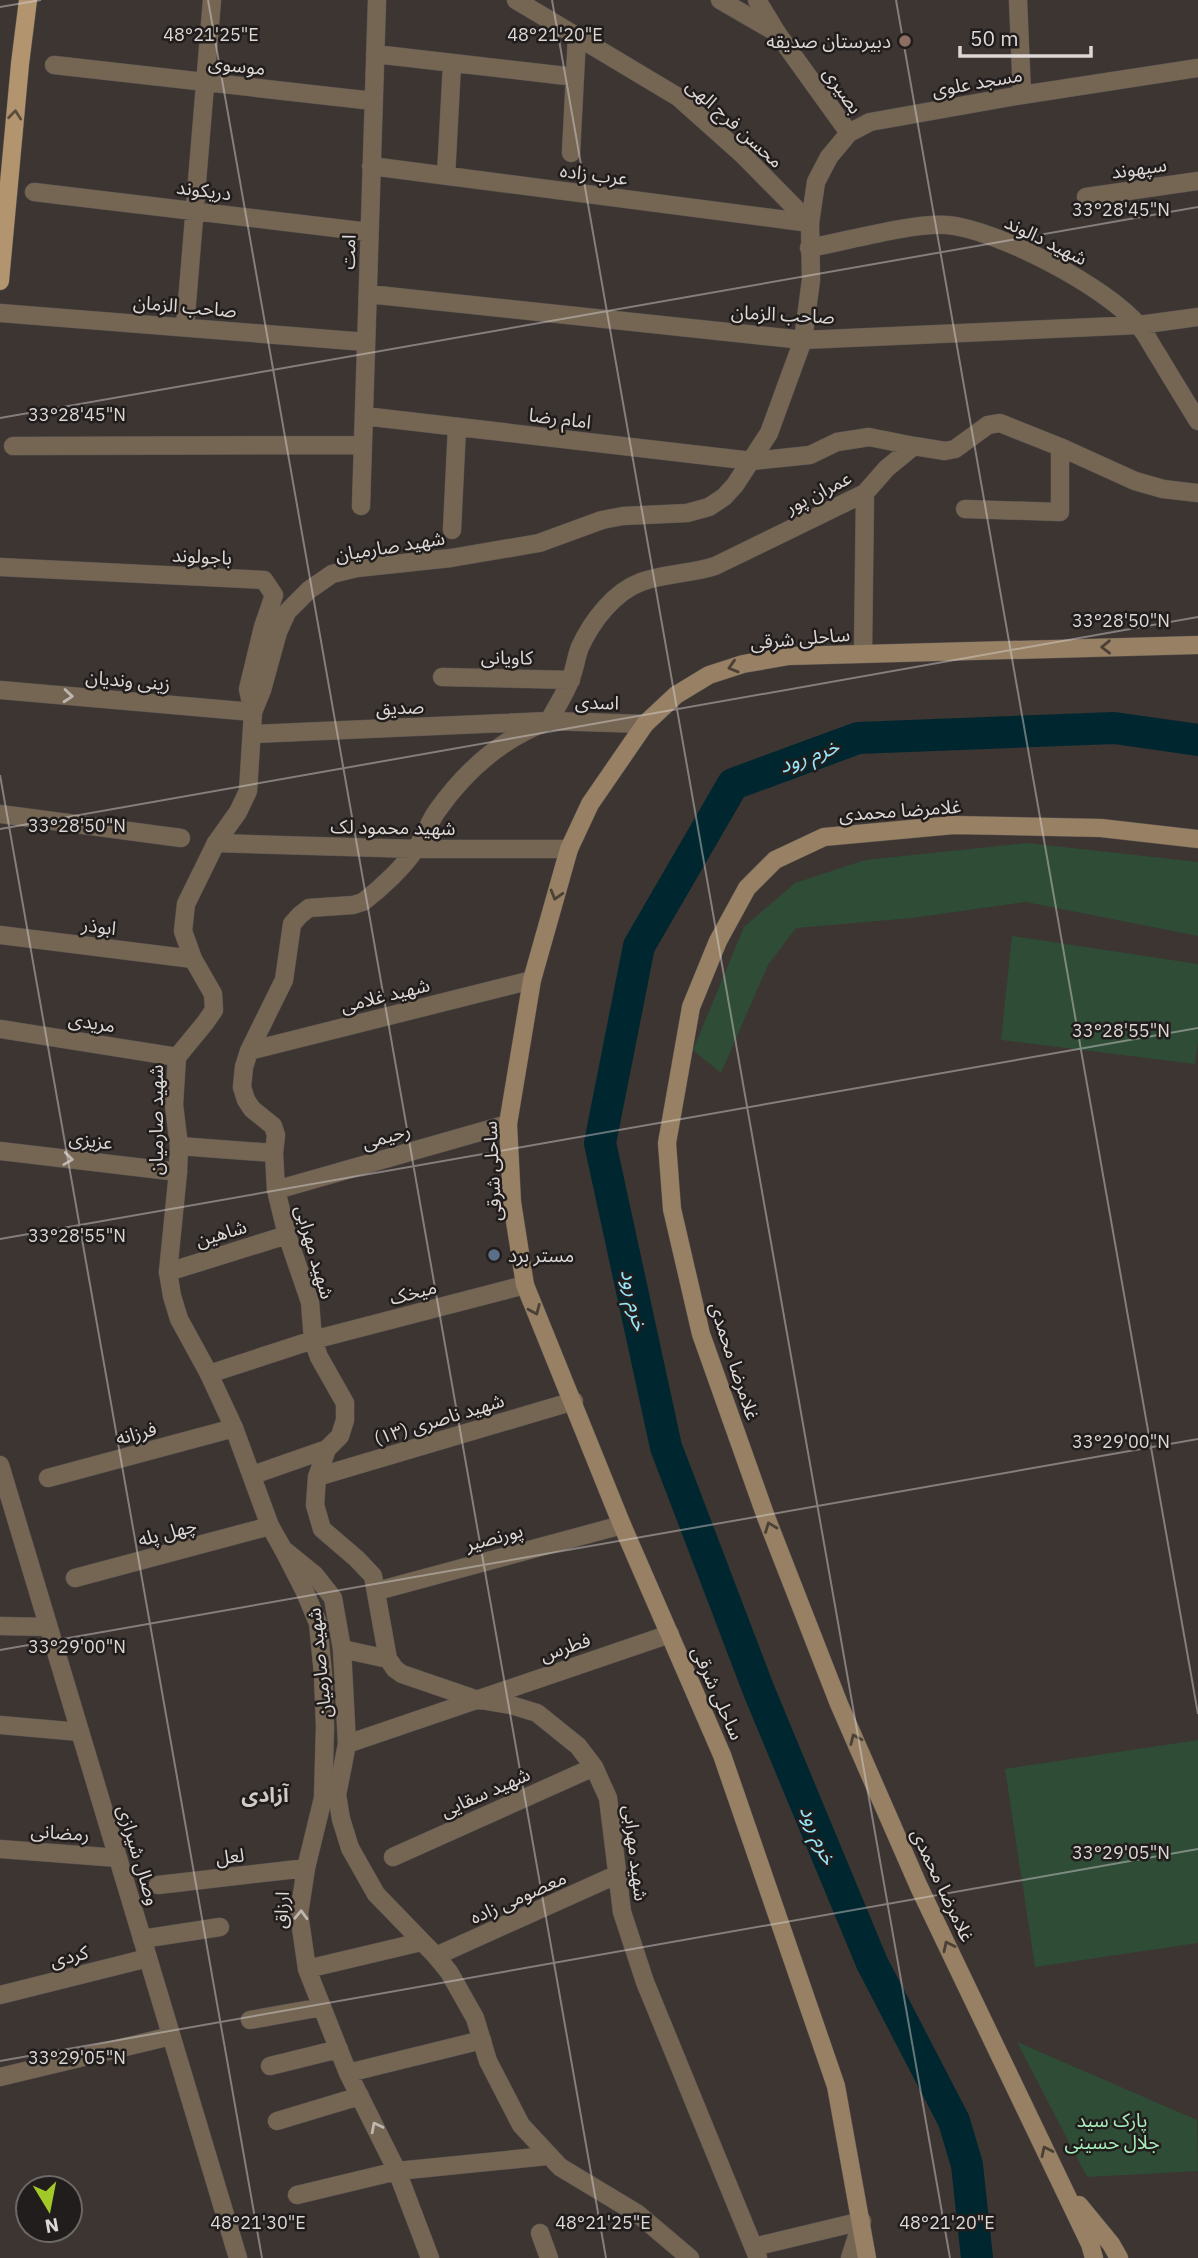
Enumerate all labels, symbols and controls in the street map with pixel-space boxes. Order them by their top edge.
scale bar [960,14,1091,58]
text: 48°21'25"E [163,23,259,46]
text: 48°21'20"E [507,23,603,46]
text: 50 m [970,24,1019,52]
place label: دبیرستان صدیقه [766,29,891,53]
marker: دبیرستان صدیقه [897,33,913,49]
street label: موسوی [207,50,267,80]
street label: بصیری [818,62,868,118]
street label: مسجد علوی [930,62,1024,102]
street label: محسن فرج الهی [680,73,788,174]
one-way arrow [7,110,22,121]
street label: سپهوند [1110,152,1168,185]
street label: عرب زاده [559,158,629,190]
street label: دریکوند [175,175,233,205]
text: 33°28'45"N [1072,198,1170,221]
street label: شهید دالوند [1001,210,1091,270]
street label: امت [335,234,361,270]
street label: صاحب الزمان [132,290,238,322]
street label: صاحب الزمان [731,299,835,329]
street label: امام رضا [527,402,593,437]
text: 33°28'45"N [28,403,126,426]
street label: عمران پور [780,465,856,520]
street label: شهید صارمیان [333,525,447,567]
street label: باجولوند [171,542,233,570]
text: 33°28'50"N [1072,609,1170,632]
street label: ساحلی شرقی [749,622,851,654]
one-way arrow [1100,640,1111,655]
street label: کاویانی [481,645,534,669]
one-way arrow [727,659,739,674]
street label: زینی وندیان [85,664,171,696]
one-way arrow [63,688,74,703]
street label: اسدی [575,689,619,715]
street label: صدیق [375,694,425,720]
water label: خرم رود [775,731,844,782]
street label: غلامرضا محمدی [838,794,962,826]
text: 33°28'50"N [28,814,126,837]
street label: شهید محمود لک [330,814,456,840]
one-way arrow [549,889,564,901]
street label: ابوذر [79,912,118,940]
street label: شهید غلامی [338,972,432,1018]
street label: مریدی [67,1006,117,1038]
text: 33°28'55"N [1072,1019,1170,1042]
street label: شهید صارمیان [144,1065,168,1175]
street label: رحیمی [359,1118,413,1154]
street label: ساحلی شرقی [477,1120,507,1222]
street label: عزیزی [68,1125,114,1155]
one-way arrow [62,1151,74,1166]
street label: شهید مهرابی [290,1202,340,1302]
street label: شاهين [192,1214,250,1252]
text: 33°28'55"N [28,1224,126,1247]
place label: مستر برد [508,1243,574,1267]
marker: مستر برد [486,1247,502,1263]
water label: خرم رود [612,1267,655,1334]
street label: میخک [387,1274,439,1310]
street label: غلامرضا محمدی [705,1299,765,1423]
one-way arrow [527,1303,541,1315]
street label: شهید ناصری (۱۳) [371,1388,507,1450]
street label: فرزانه [113,1416,159,1450]
text: 33°29'00"N [1072,1430,1170,1453]
street label: چهل پله [135,1513,199,1552]
street label: پورنصیر [462,1518,526,1558]
one-way arrow [764,1522,778,1534]
street label: شهید صارمیان [301,1607,337,1719]
street label: فطرس [537,1627,593,1667]
text: 33°29'00"N [28,1635,126,1658]
street label: ساحلی شرقی [687,1642,749,1744]
one-way arrow [849,1733,863,1745]
street label: شهید سقایی [436,1762,534,1822]
district label: آزادی [241,1780,290,1808]
water label: خرم رود [791,1801,844,1870]
street label: وصال شیرازی [112,1802,166,1908]
street label: شهید مهرابی [618,1804,654,1902]
street label: رمضانی [30,1818,90,1846]
street label: غلامرضا محمدی [906,1824,980,1946]
text: 33°29'05"N [1072,1841,1170,1864]
street label: لعل [214,1843,246,1869]
street label: معصومی زاده [466,1865,570,1929]
street label: ارزاق [268,1891,294,1929]
one-way arrow [293,1909,308,1920]
street label: کردی [48,1939,92,1972]
one-way arrow [942,1941,956,1953]
text: 33°29'05"N [28,2046,126,2069]
park label: پارک سید جلال حسینی [1064,2108,1160,2154]
one-way arrow [370,2122,384,2134]
one-way arrow [1040,2146,1054,2158]
north arrow [14,2174,84,2244]
text: 48°21'30"E [210,2211,306,2234]
text: 48°21'25"E [555,2211,651,2234]
text: 48°21'20"E [899,2211,995,2234]
text: N [43,2213,61,2239]

